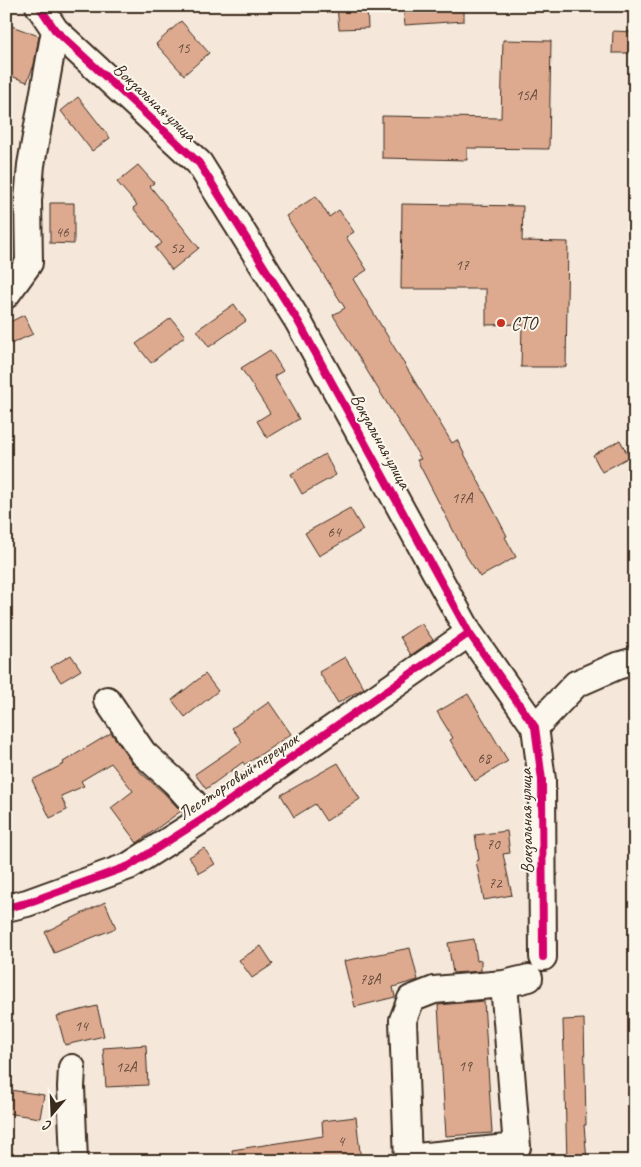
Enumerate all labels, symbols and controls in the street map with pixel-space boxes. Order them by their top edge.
house number: 15 [176,39,191,58]
street label: Вокзальная улица [108,58,202,148]
house number: 15А [515,86,538,105]
house number: 46 [55,223,70,242]
house number: 52 [170,239,185,258]
house number: 17 [455,256,470,275]
place label: СТО [511,312,539,334]
marker: СТО [495,317,507,329]
street label: Вокзальная улица [345,389,417,494]
house number: 17А [451,489,474,508]
house number: 64 [327,523,342,542]
street label: Лесоторговый переулок [173,726,304,824]
house number: 68 [477,749,492,768]
street label: Вокзальная улица [514,767,539,874]
house number: 70 [486,835,501,854]
house number: 72 [488,874,503,893]
house number: 78А [359,970,382,989]
house number: 14 [74,1017,89,1036]
house number: 19 [458,1057,473,1076]
house number: 12А [115,1058,138,1077]
north arrow [28,1090,78,1140]
text: С [40,1116,54,1135]
house number: 4 [338,1132,346,1151]

